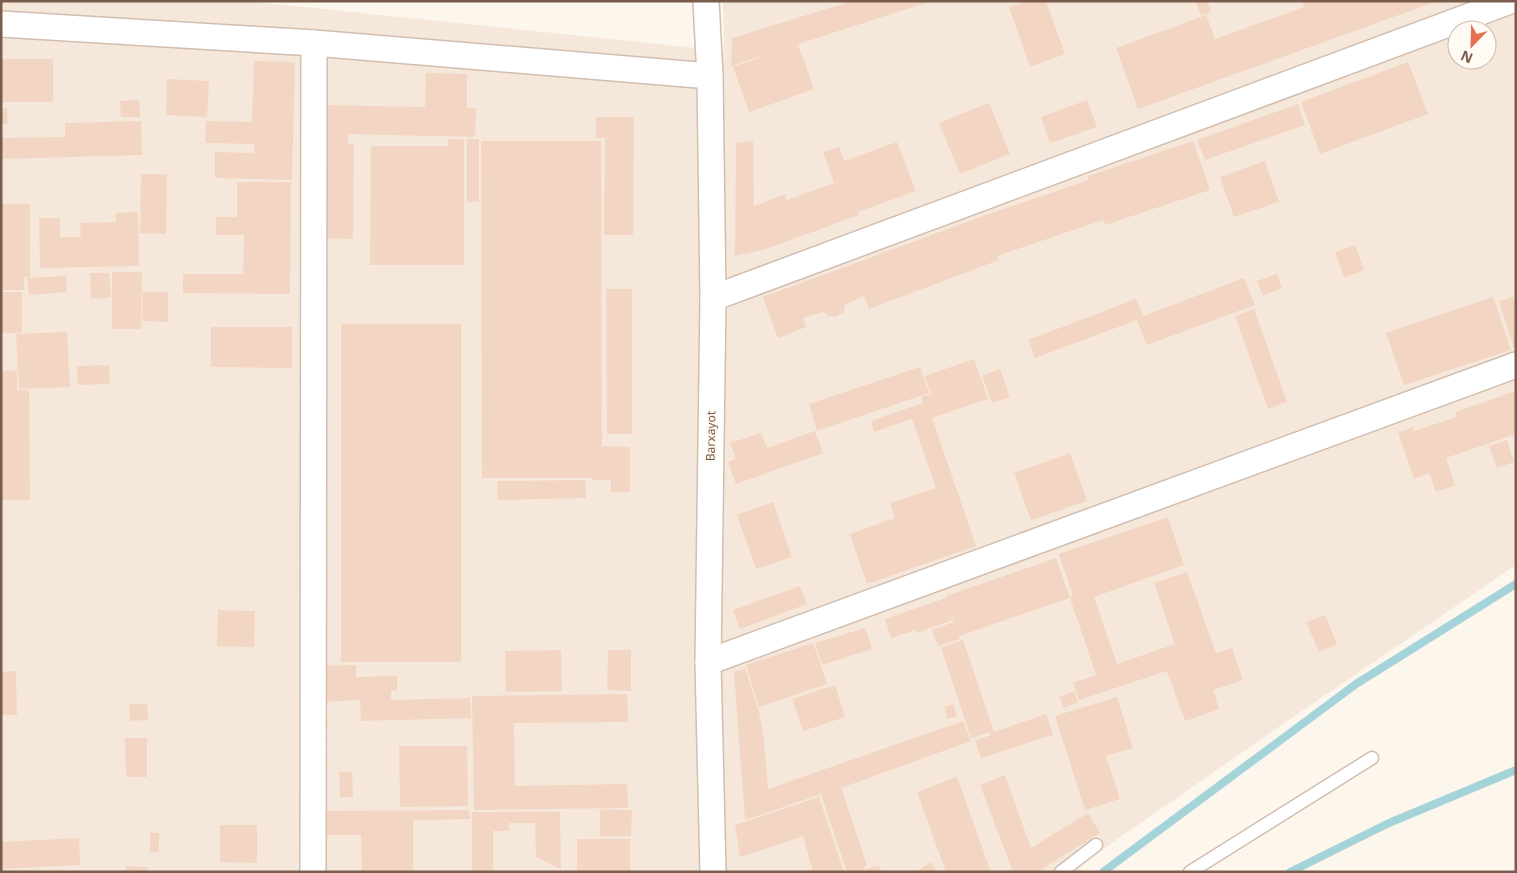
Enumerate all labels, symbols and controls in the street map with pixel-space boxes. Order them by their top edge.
north arrow [1447,20,1497,70]
text: N [1458,46,1476,68]
street label: Barxayot [702,410,719,461]

